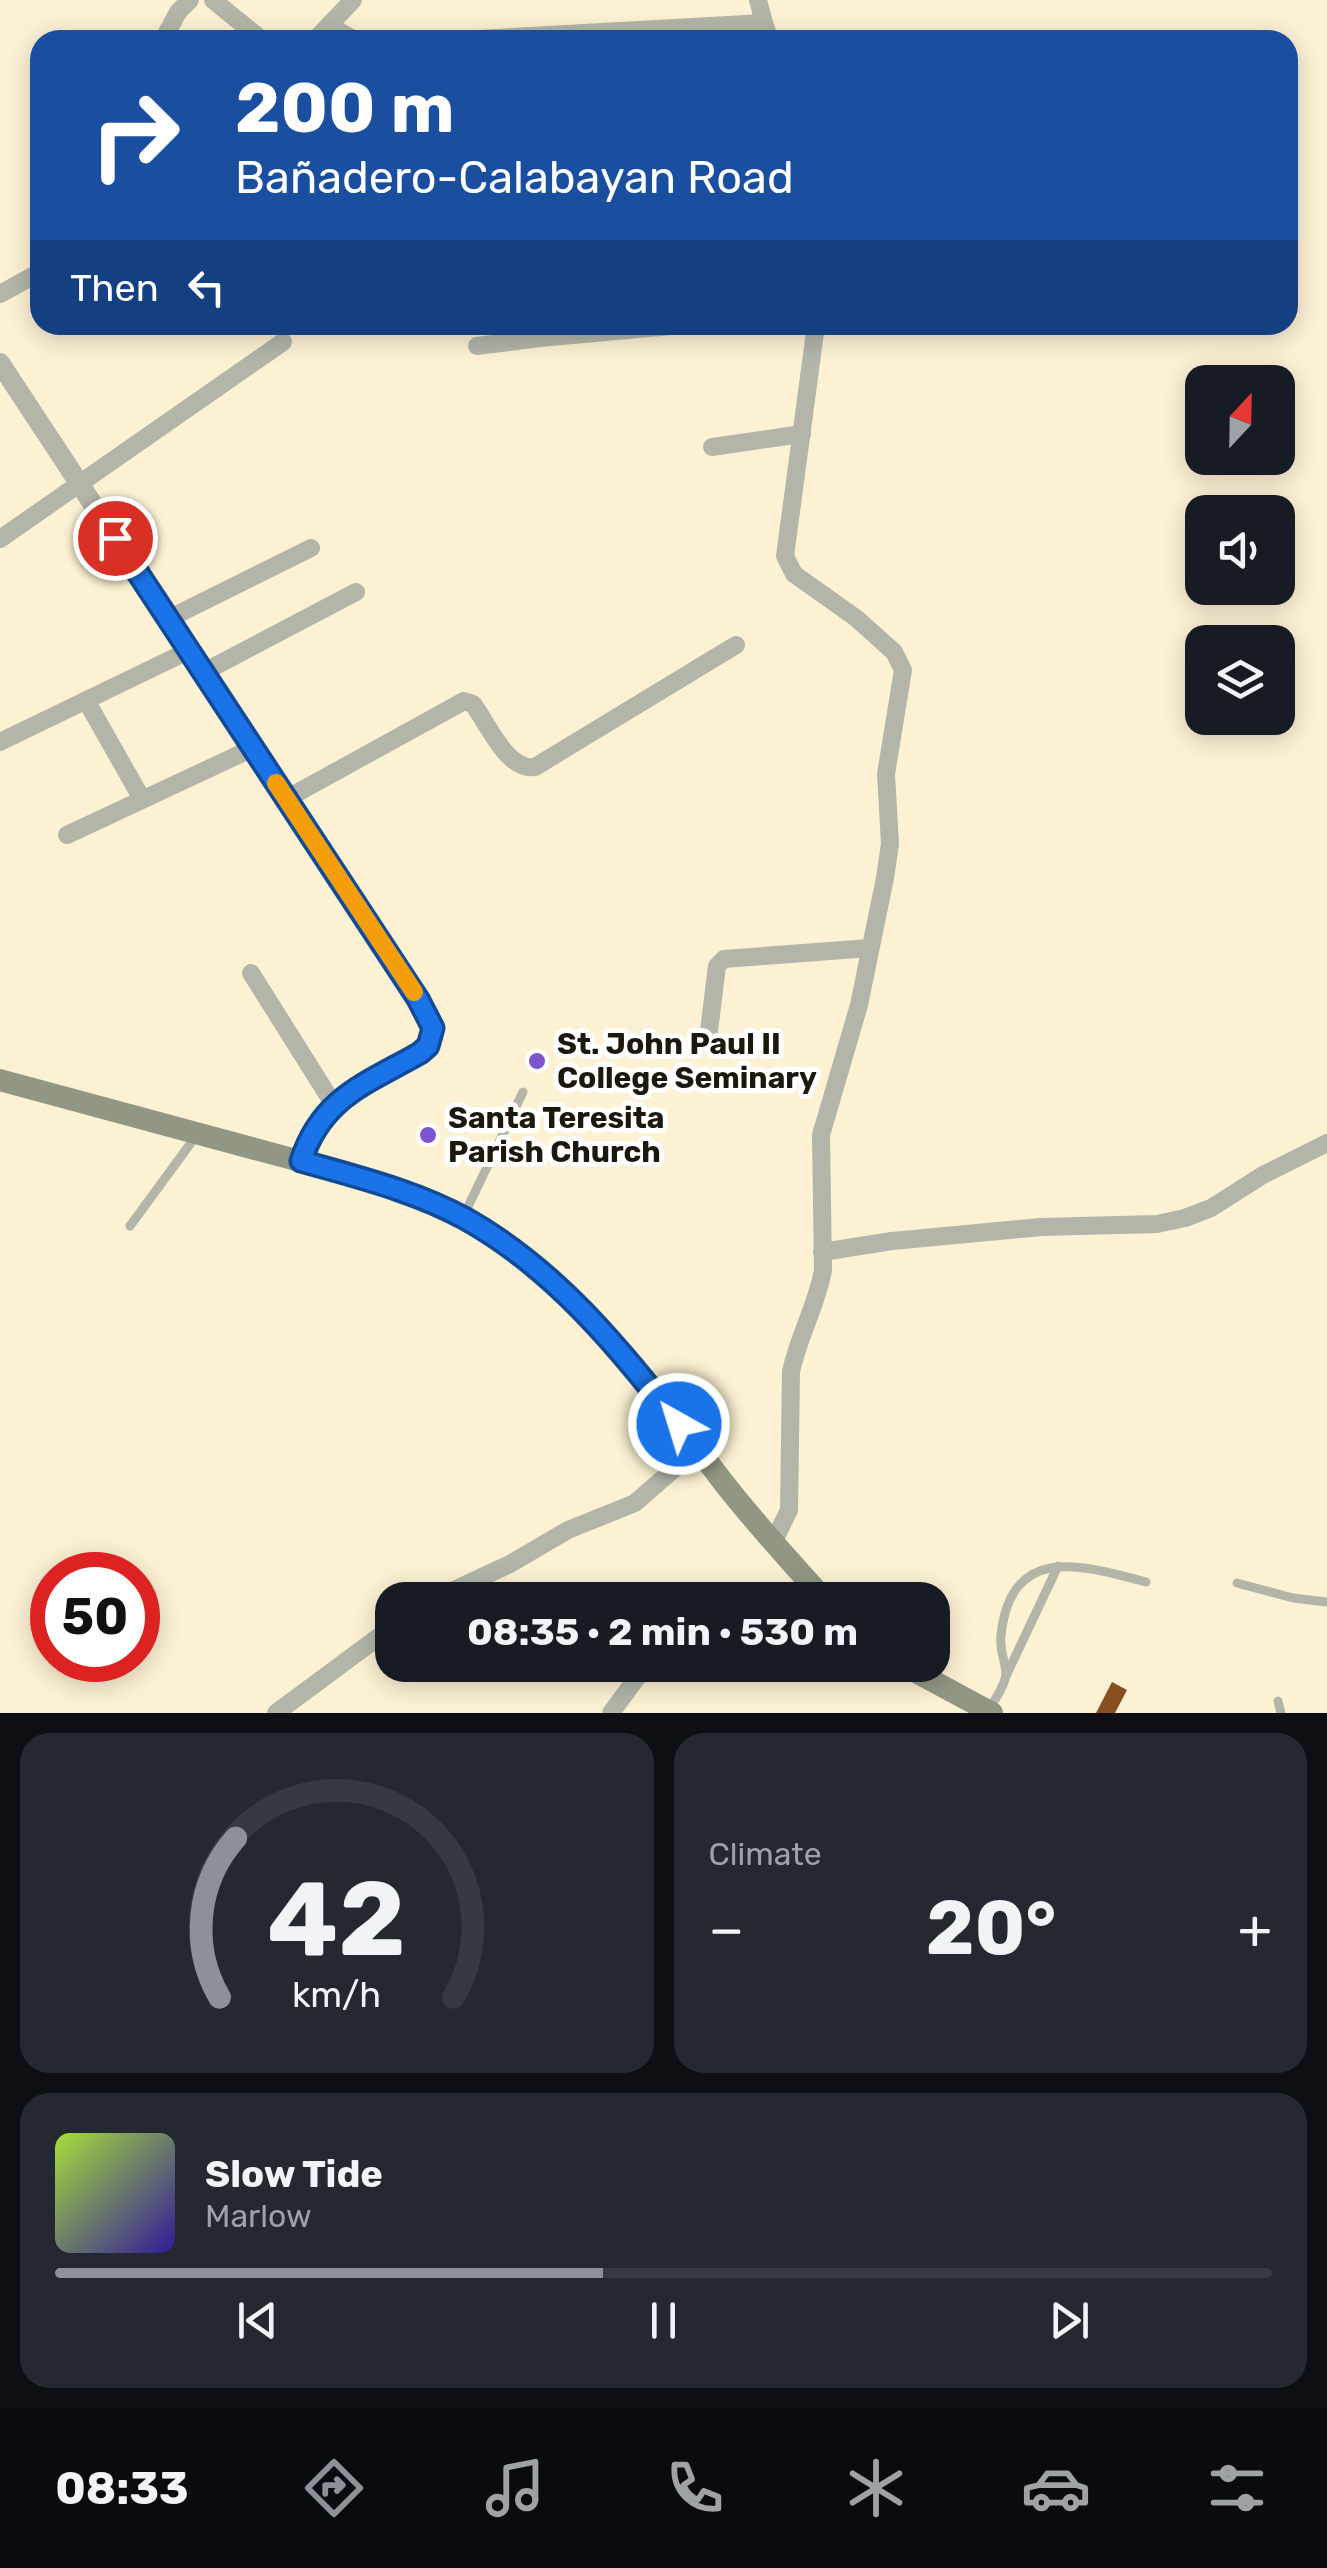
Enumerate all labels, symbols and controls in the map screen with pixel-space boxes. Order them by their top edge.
text: 200 m [235,67,455,150]
icon: right [70,70,200,200]
text: Bañadero-Calabayan Road [235,151,794,204]
icon: left [179,260,234,315]
text: Then [70,265,159,311]
north arrow [1185,365,1295,475]
map controls [1185,365,1295,735]
button: sound [1185,495,1295,605]
pin [73,496,158,581]
icon: arrive [88,511,143,566]
button: layers [1185,625,1295,735]
place label: St. John Paul II College Seminary [557,1026,817,1096]
marker: St. John Paul II College Seminary [526,1050,548,1072]
place label: Santa Teresita Parish Church [448,1100,664,1170]
marker: Santa Teresita Parish Church [417,1124,439,1146]
position arrow [627,1372,731,1476]
speed limit sign: 50 [30,1552,160,1682]
text: 08:35 · 2 min · 530 m [467,1609,858,1655]
text: Climate [709,1835,822,1873]
text: 42 [267,1858,406,1981]
text: 20° [926,1884,1056,1973]
text: − [709,1897,744,1962]
text: + [1238,1897,1272,1962]
text: km/h [292,1974,381,2016]
text: Slow Tide [205,2151,383,2197]
text: Marlow [205,2197,312,2235]
icon: previous [230,2293,285,2348]
icon: pause [636,2293,691,2348]
icon: next [1042,2293,1097,2348]
icon: directions [299,2453,369,2523]
icon: music [480,2453,550,2523]
icon: phone [660,2453,730,2523]
icon: climate [841,2453,911,2523]
icon: car [1021,2453,1091,2523]
icon: filters [1202,2453,1272,2523]
text: 08:33 [55,2462,189,2515]

